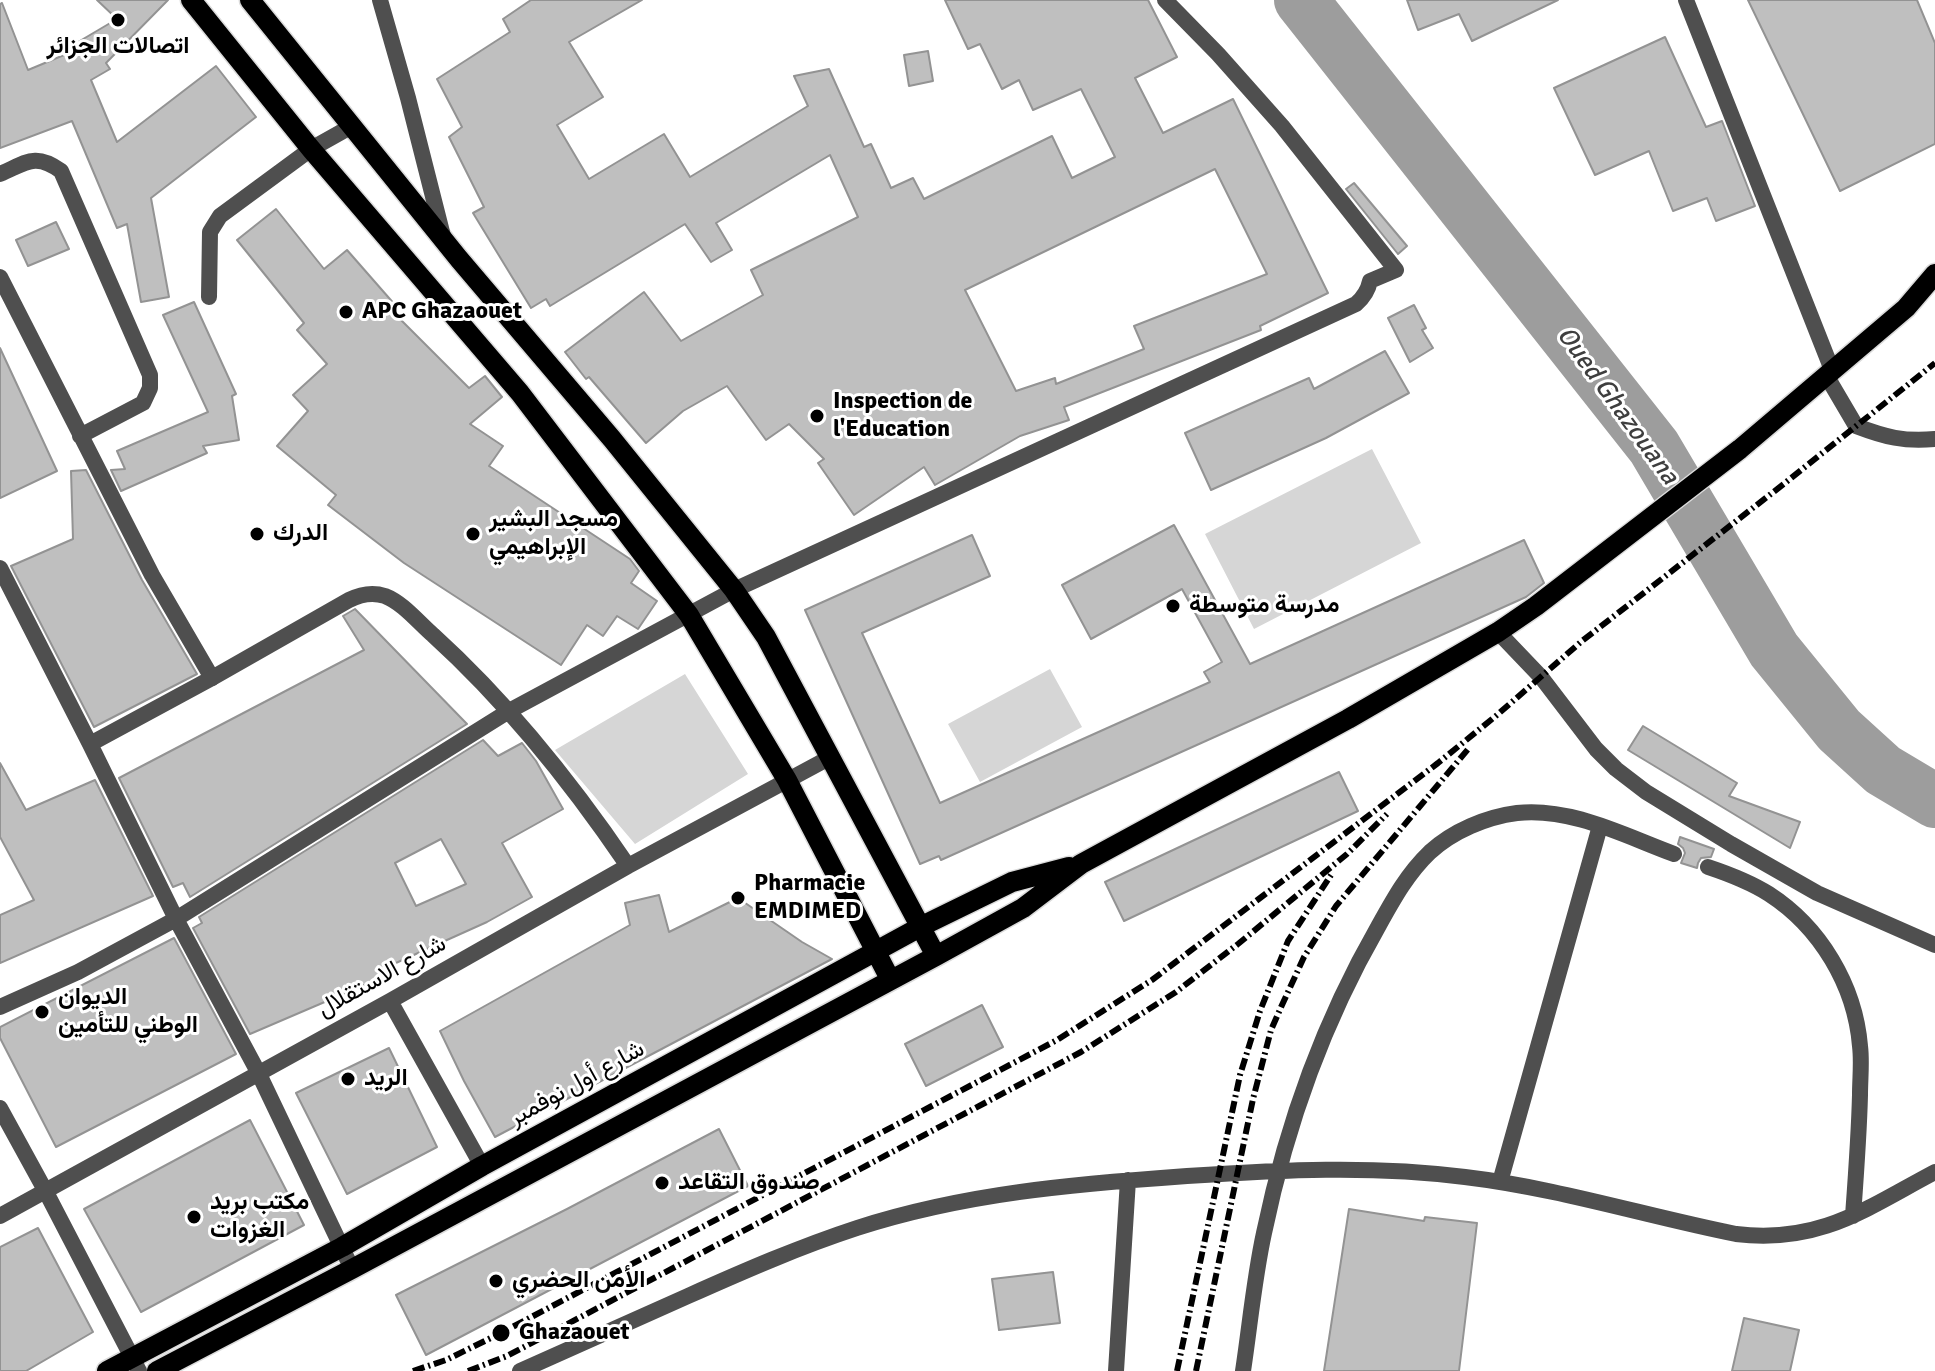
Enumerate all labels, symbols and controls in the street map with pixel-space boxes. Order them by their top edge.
marker: اتصالات الجزائر [109,11,127,29]
place label: اتصالات الجزائر [47,33,189,61]
place label: APC Ghazaouet [362,298,522,326]
marker: APC Ghazaouet [337,303,355,321]
water label: Oued Ghazouana [1549,321,1685,491]
place label: Inspection de l'Education [833,388,972,444]
marker: Inspection de l'Education [808,407,826,425]
place label: مسجد البشير الإبراهيمي [489,506,618,562]
place label: الدرك [273,520,328,548]
marker: الدرك [248,525,266,543]
marker: مسجد البشير الإبراهيمي [464,525,482,543]
place label: مدرسة متوسطة [1189,592,1340,620]
marker: مدرسة متوسطة [1164,597,1182,615]
place label: Pharmacie EMDIMED [754,870,865,926]
marker: Pharmacie EMDIMED [729,889,747,907]
street label: شارع الاستقلال [313,930,451,1024]
place label: الديوان الوطني للتأمين [58,984,198,1040]
marker: الديوان الوطني للتأمين [33,1003,51,1021]
street label: شارع أول نوفمبر [504,1035,650,1133]
place label: الريد [364,1065,408,1093]
marker: الريد [339,1070,357,1088]
place label: صندوق التقاعد [678,1169,820,1197]
marker: صندوق التقاعد [653,1174,671,1192]
place label: مكتب بريد الغزوات [210,1189,309,1245]
marker: مكتب بريد الغزوات [185,1208,203,1226]
place label: الأمن الحضري [512,1267,646,1295]
marker: الأمن الحضري [487,1272,505,1290]
place label: Ghazaouet [519,1319,630,1347]
marker: Ghazaouet [490,1322,512,1344]

